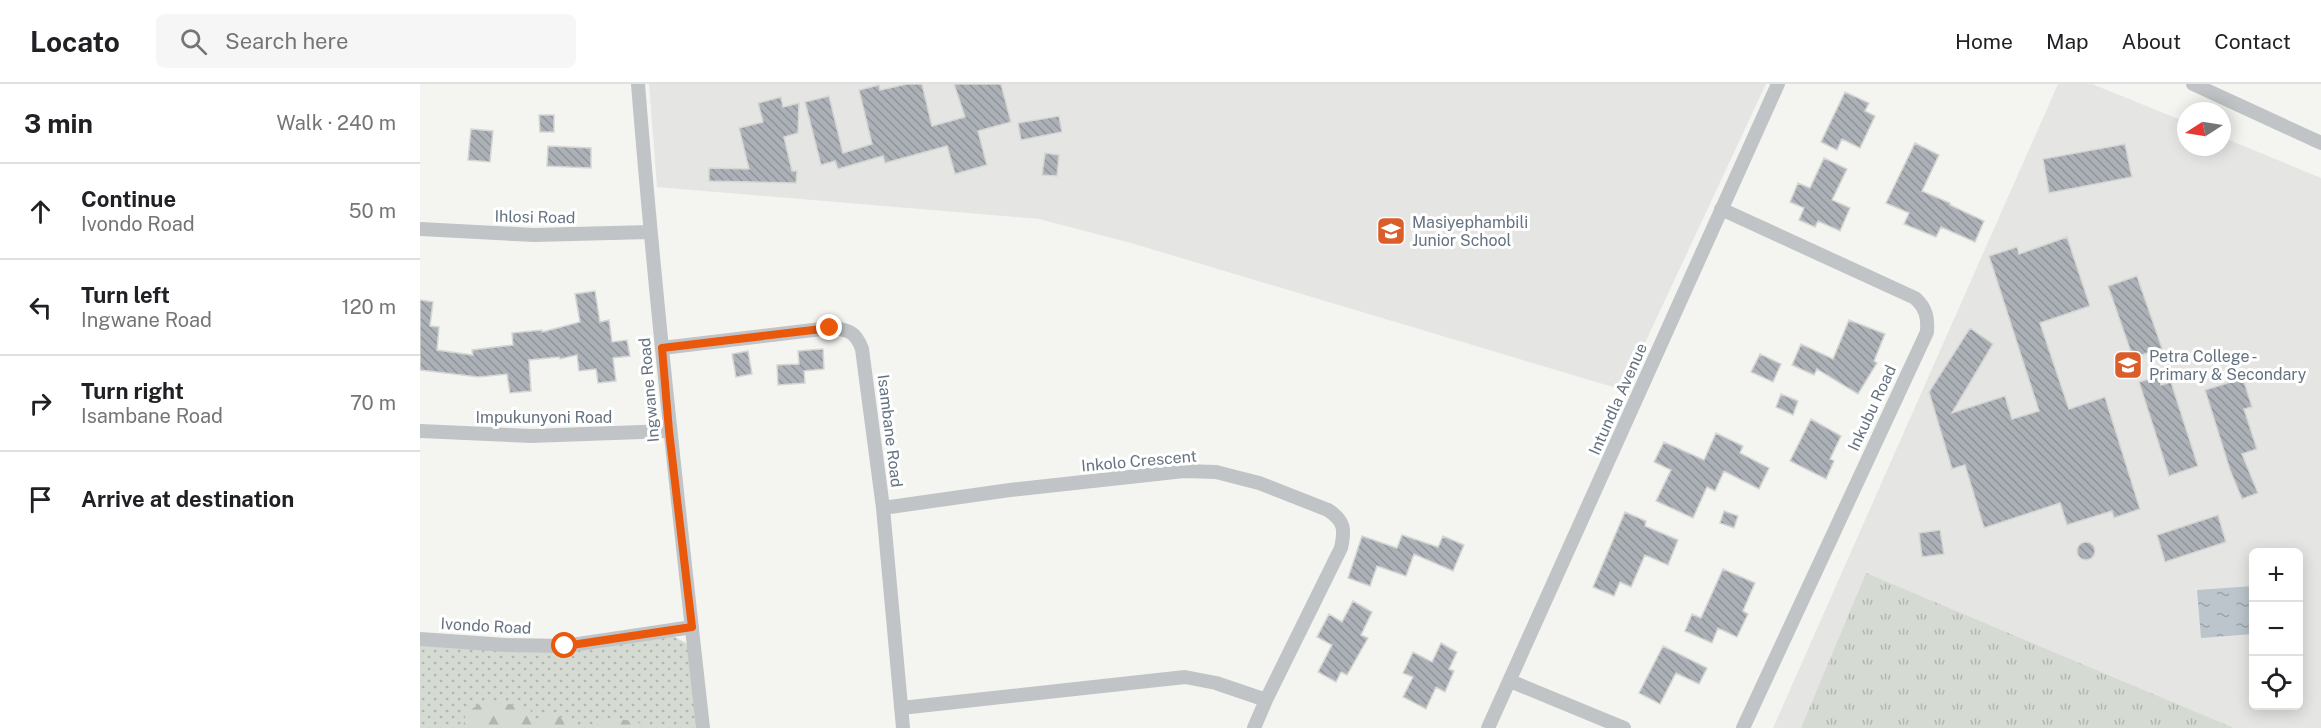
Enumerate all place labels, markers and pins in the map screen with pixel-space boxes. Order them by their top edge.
place label: Masiyephambili Junior School [1412,213,1528,250]
school or university icon: Masiyephambili Junior School [1375,215,1407,247]
place label: Petra College - Primary & Secondary [2149,347,2307,384]
school or university icon: Petra College - Primary & Secondary [2112,349,2144,381]

